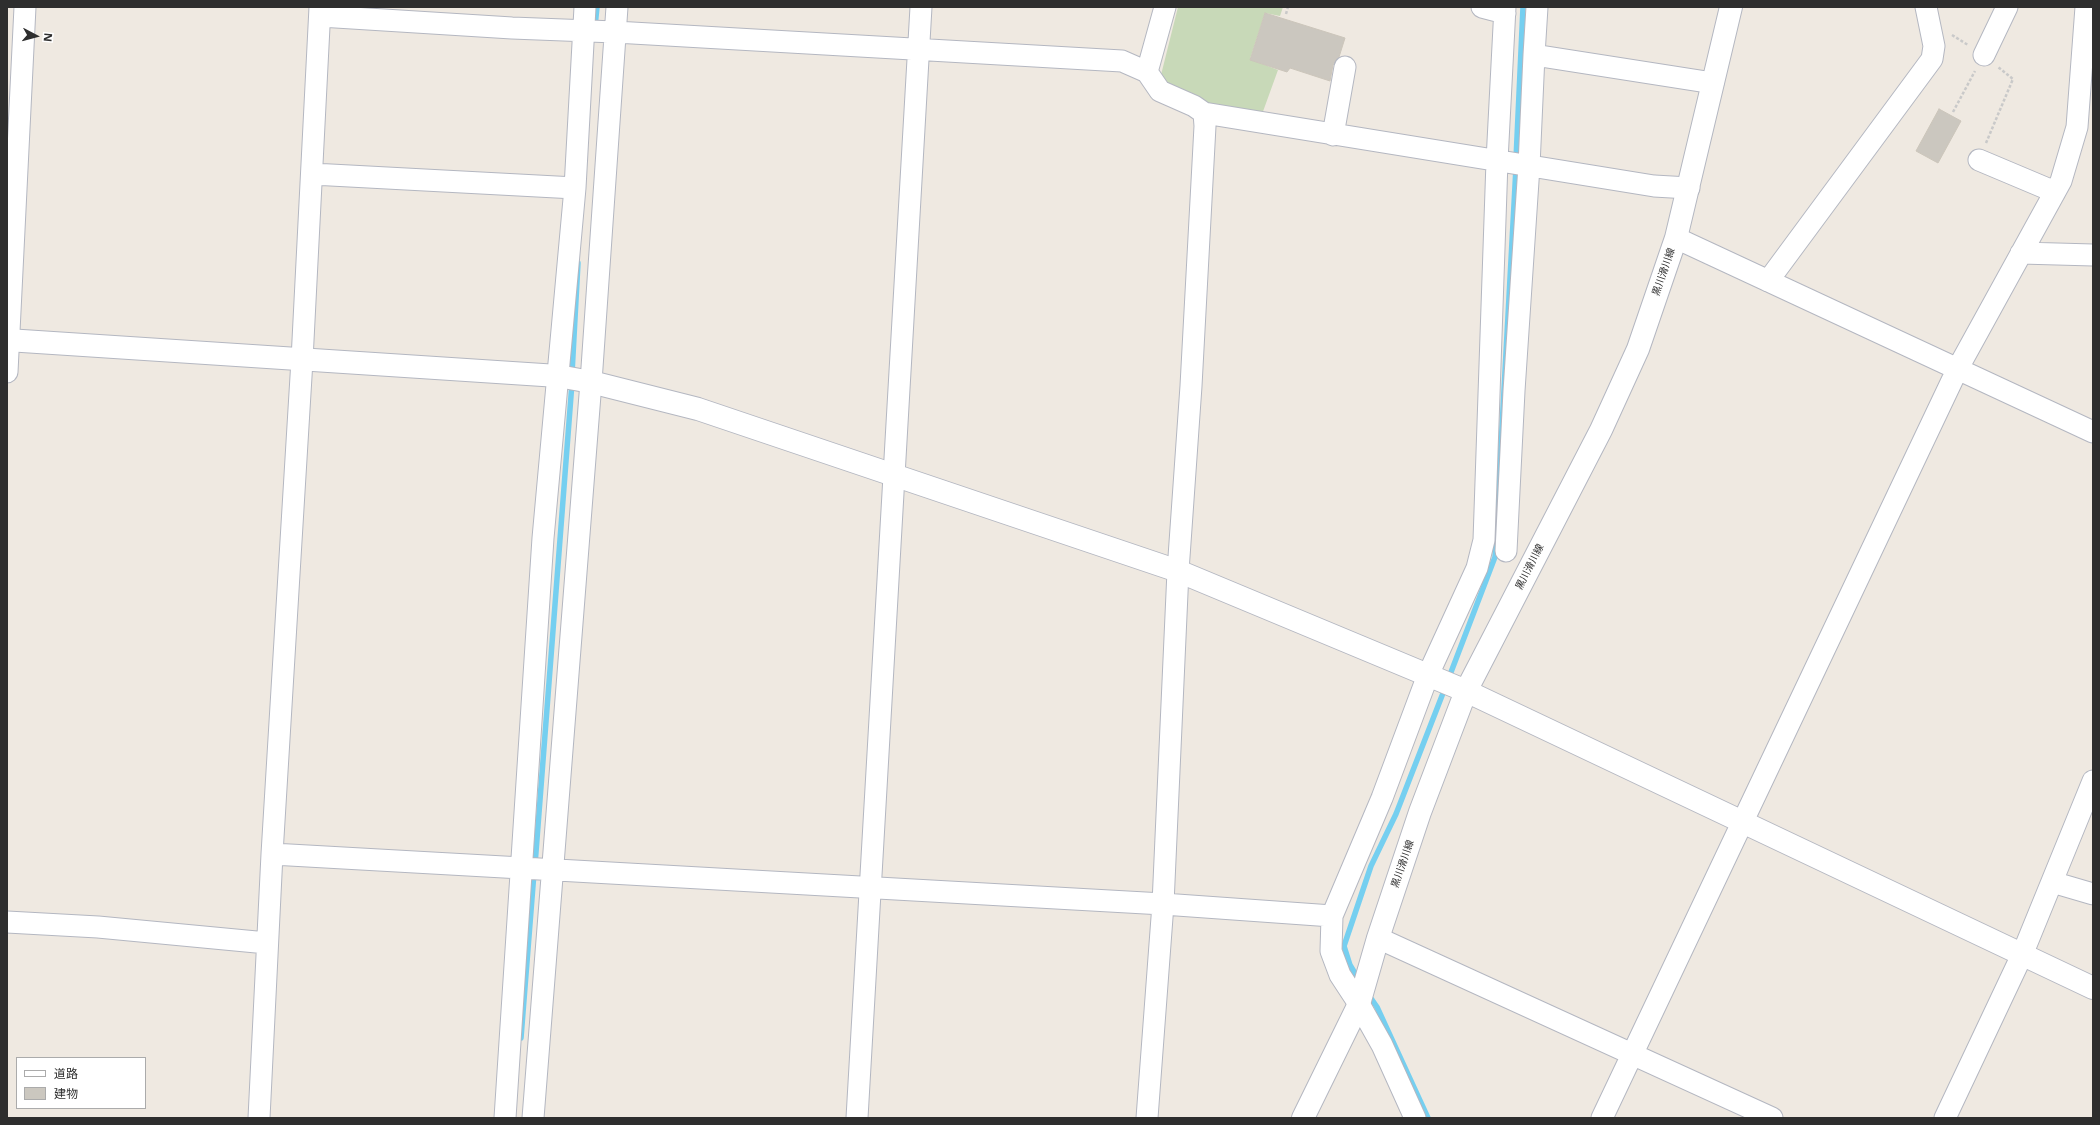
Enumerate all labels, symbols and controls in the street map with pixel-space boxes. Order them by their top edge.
north arrow [16,16,56,56]
text: N [41,32,56,43]
street label: 黒川滑川線 [1650,246,1678,298]
street label: 黒川滑川線 [1513,542,1547,592]
street label: 黒川滑川線 [1389,838,1417,890]
legend [16,1057,146,1109]
text: 道路 [54,1065,78,1082]
text: 建物 [54,1085,78,1102]

